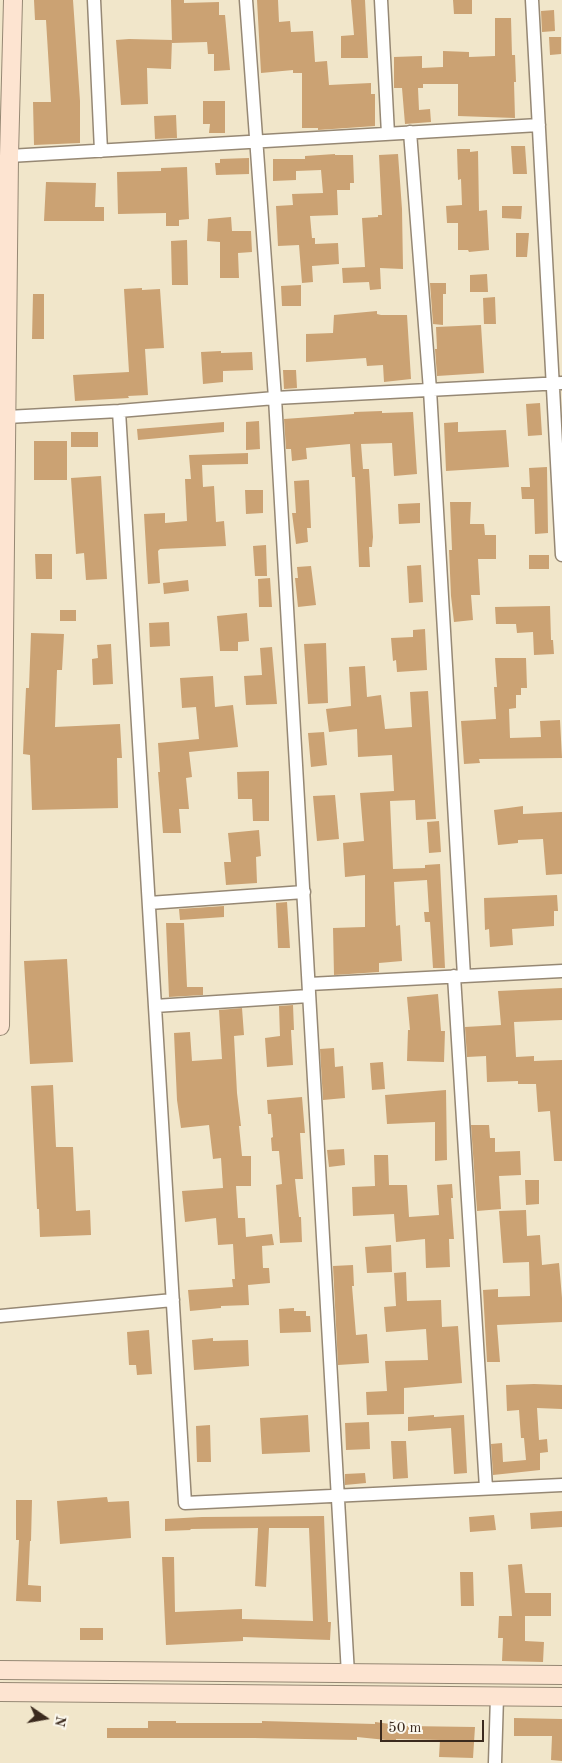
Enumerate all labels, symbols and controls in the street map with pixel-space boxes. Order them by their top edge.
north arrow [20,1693,70,1743]
scale bar [382,1710,486,1742]
text: N [52,1714,68,1728]
text: 50 m [388,1721,422,1736]

